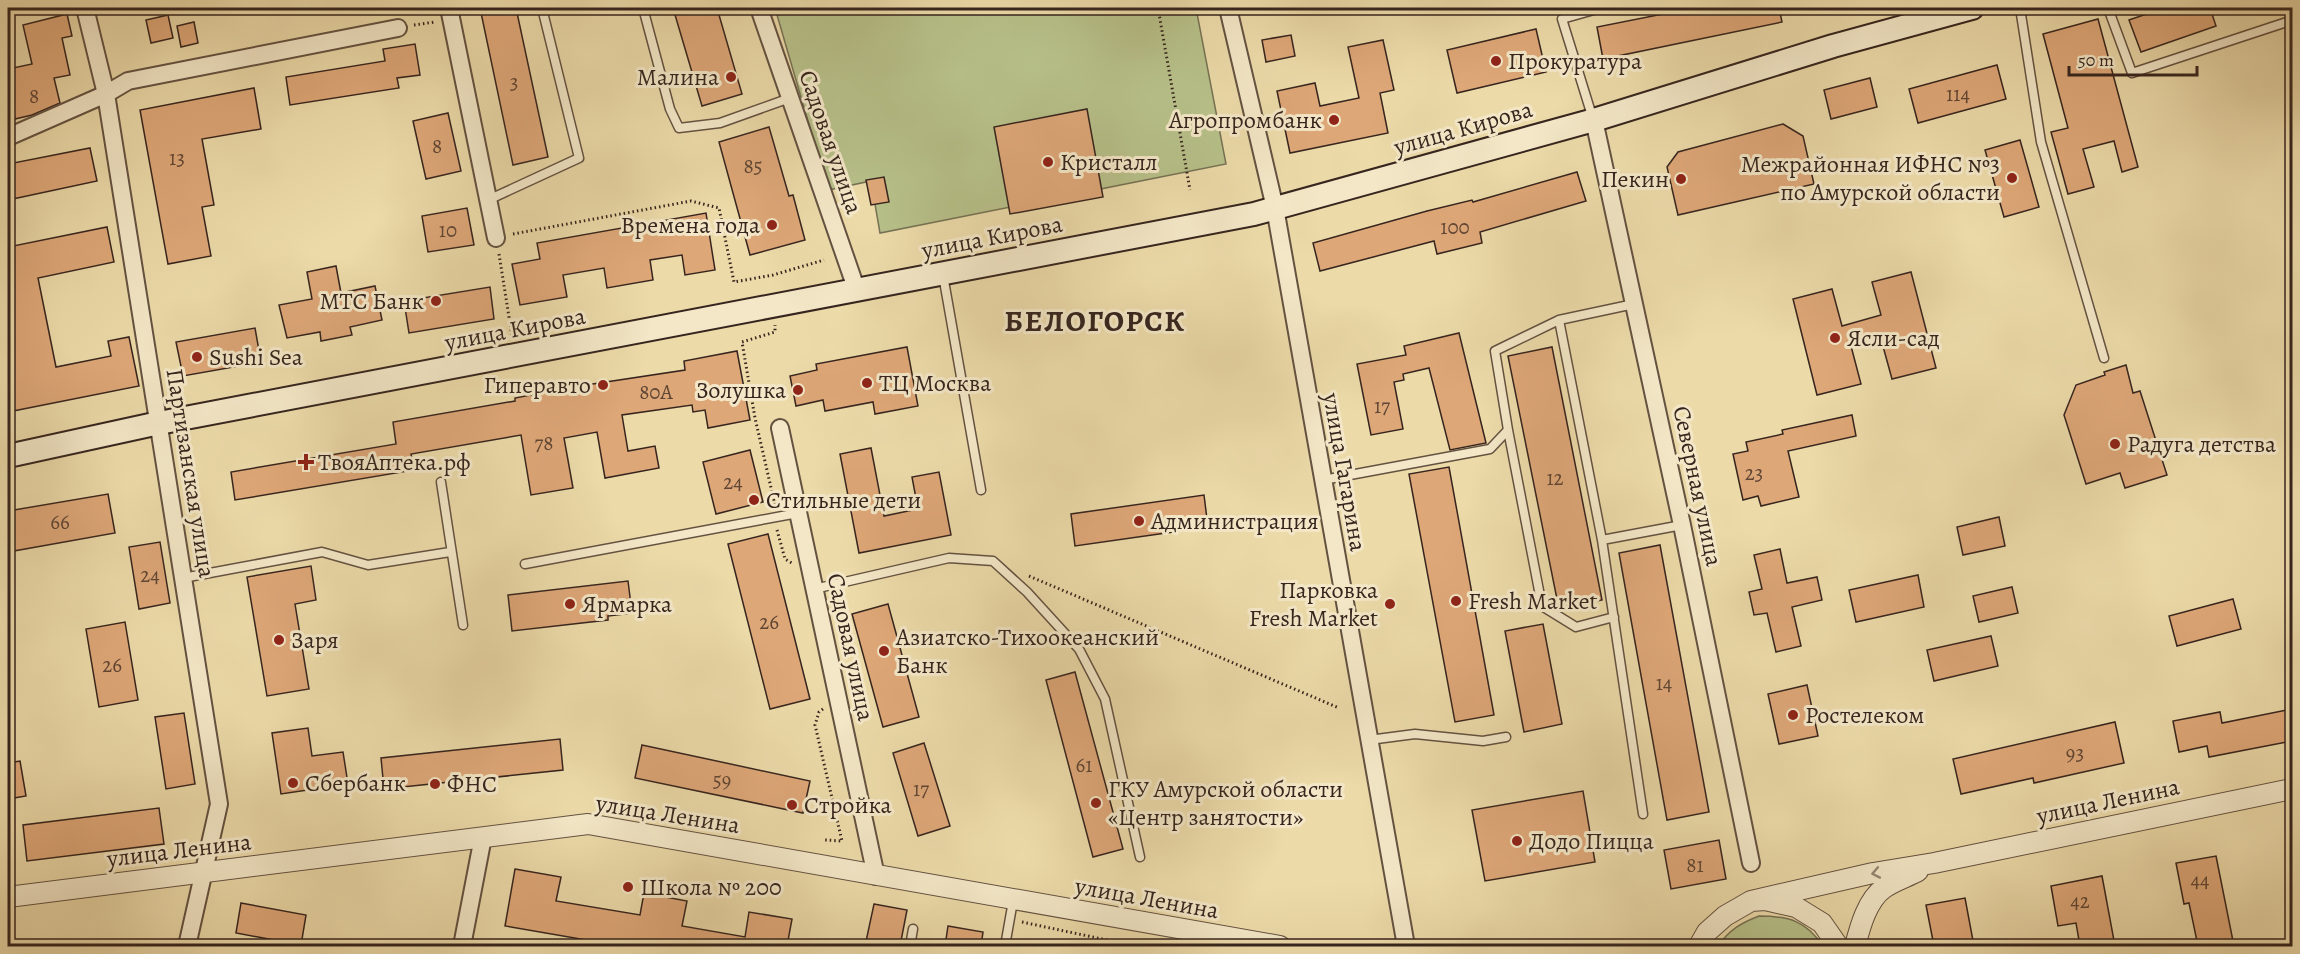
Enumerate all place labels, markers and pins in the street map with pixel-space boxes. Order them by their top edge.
place label: Прокуратура [1508,45,1642,77]
marker: Прокуратура [1489,54,1503,68]
place label: Малина [637,61,719,93]
marker: Малина [724,70,738,84]
place label: Агропромбанк [1168,104,1322,136]
marker: Агропромбанк [1327,113,1341,127]
place label: Кристалл [1060,146,1158,178]
place label: Межрайонная ИФНС №3 по Амурской области [1741,148,2000,208]
marker: Кристалл [1041,155,1055,169]
place label: Пекин [1601,163,1669,195]
marker: Межрайонная ИФНС №3 по Амурской области [2005,171,2019,185]
marker: Пекин [1674,172,1688,186]
place label: Времена года [621,209,760,241]
marker: Времена года [765,218,779,232]
place label: МТС Банк [320,285,424,317]
marker: МТС Банк [429,294,443,308]
place label: Ясли-сад [1847,322,1940,354]
marker: Ясли-сад [1828,331,1842,345]
place label: Sushi Sea [209,341,304,373]
marker: Sushi Sea [190,350,204,364]
place label: ТЦ Москва [879,367,991,399]
place label: Гиперавто [484,369,591,401]
place label: Золушка [696,374,786,406]
marker: ТЦ Москва [860,376,874,390]
marker: Гиперавто [596,378,610,392]
marker: Золушка [791,383,805,397]
place label: Радуга детства [2127,428,2276,460]
marker: Радуга детства [2108,437,2122,451]
place label: ТвояАптека.рф [318,446,471,478]
marker: ТвояАптека.рф [299,455,313,469]
place label: Стильные дети [766,484,921,516]
marker: Стильные дети [747,493,761,507]
place label: Администрация [1150,505,1319,537]
marker: Администрация [1132,514,1146,528]
place label: Парковка Fresh Market [1249,574,1378,634]
place label: Fresh Market [1468,585,1597,617]
place label: Ярмарка [582,588,672,620]
marker: Fresh Market [1449,594,1463,608]
marker: Ярмарка [563,597,577,611]
marker: Парковка Fresh Market [1383,597,1397,611]
place label: Азиатско-Тихоокеанский Банк [895,621,1159,681]
place label: Заря [291,624,338,656]
marker: Заря [272,633,286,647]
marker: Азиатско-Тихоокеанский Банк [877,644,891,658]
place label: Ростелеком [1805,699,1924,731]
marker: Ростелеком [1786,708,1800,722]
place label: Сбербанк [305,767,406,799]
place label: ФНС [447,768,497,800]
place label: ГКУ Амурской области «Центр занятости» [1108,773,1343,833]
marker: Сбербанк [286,776,300,790]
marker: ФНС [428,777,442,791]
place label: Стройка [804,789,892,821]
marker: ГКУ Амурской области «Центр занятости» [1089,796,1103,810]
marker: Стройка [785,798,799,812]
place label: Додо Пицца [1529,825,1654,857]
marker: Додо Пицца [1510,834,1524,848]
place label: Школа № 200 [640,871,782,903]
marker: Школа № 200 [621,880,635,894]

